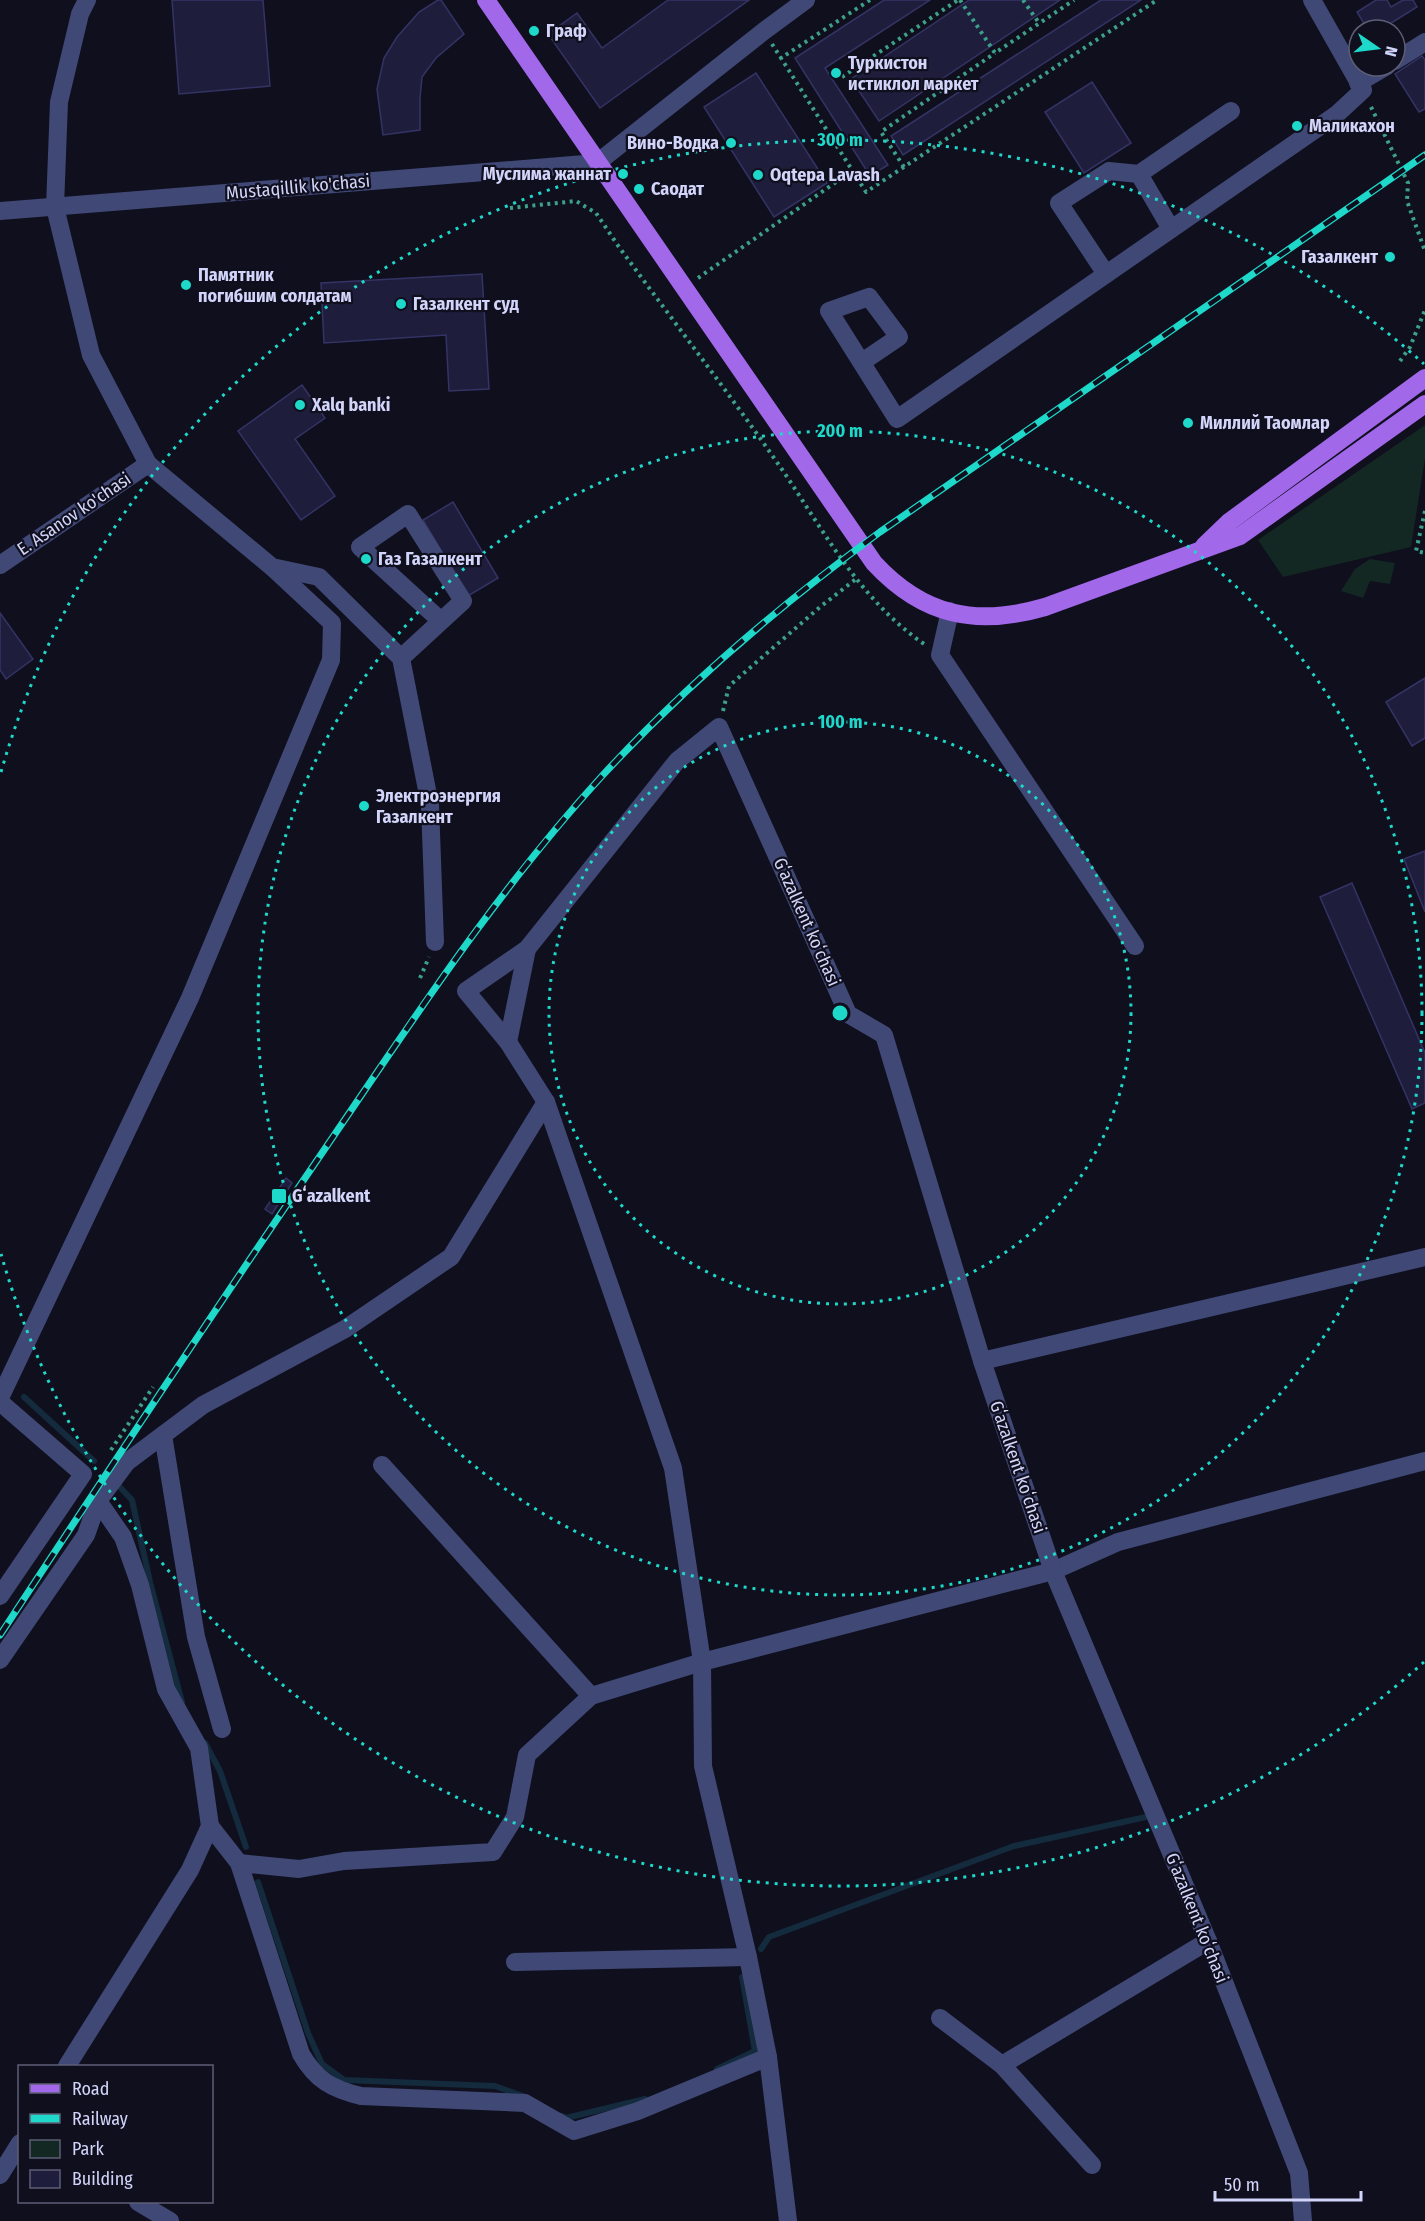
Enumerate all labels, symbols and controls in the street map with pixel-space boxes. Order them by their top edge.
north arrow [1347,18,1407,78]
place label: Граф [546,20,587,42]
marker: Граф [527,24,541,38]
text: N [1381,45,1401,58]
place label: Туркистон истиклол маркет [848,52,979,95]
marker: Туркистон истиклол маркет [829,66,843,80]
place label: Маликахон [1309,115,1395,137]
marker: Маликахон [1290,119,1304,133]
text: 300 m [816,129,863,151]
place label: Вино-Водка [627,132,719,154]
marker: Вино-Водка [724,136,738,150]
place label: Муслима жаннат [483,163,611,185]
place label: Oqtepa Lavash [770,164,880,186]
marker: Муслима жаннат [616,167,630,181]
marker: Oqtepa Lavash [751,168,765,182]
street label: Mustaqillik ko'chasi [225,170,371,204]
place label: Саодат [651,178,704,200]
marker: Саодат [632,182,646,196]
place label: Газалкент [1301,246,1378,268]
marker: Газалкент [1383,250,1397,264]
place label: Памятник погибшим солдатам [198,264,351,307]
marker: Памятник погибшим солдатам [179,278,193,292]
place label: Газалкент суд [413,293,519,315]
marker: Газалкент суд [394,297,408,311]
place label: Xalq banki [311,394,390,416]
marker: Xalq banki [293,398,307,412]
place label: Миллий Таомлар [1200,412,1330,434]
marker: Миллий Таомлар [1181,416,1195,430]
text: 200 m [816,420,863,442]
street label: E. Asanov ko'chasi [13,468,135,560]
place label: Газ Газалкент [378,548,482,570]
marker: Газ Газалкент [359,552,373,566]
text: 100 m [818,711,862,733]
place label: Электроэнергия Газалкент [376,785,501,828]
marker: Электроэнергия Газалкент [357,799,371,813]
street label: Gʻazalkent koʻchasi [769,854,845,990]
centre of rings [830,1003,850,1023]
place label: Gʻazalkent [292,1185,371,1207]
marker: Gʻazalkent [270,1187,288,1205]
street label: Gʻazalkent koʻchasi [985,1398,1051,1536]
street label: Gʻazalkent koʻchasi [1161,1850,1233,1986]
legend [18,2065,213,2203]
text: Road [72,2078,109,2100]
text: Railway [72,2108,128,2130]
text: Park [72,2138,105,2160]
scale bar [1215,2164,1360,2202]
text: Building [72,2168,133,2190]
text: 50 m [1224,2174,1260,2196]

